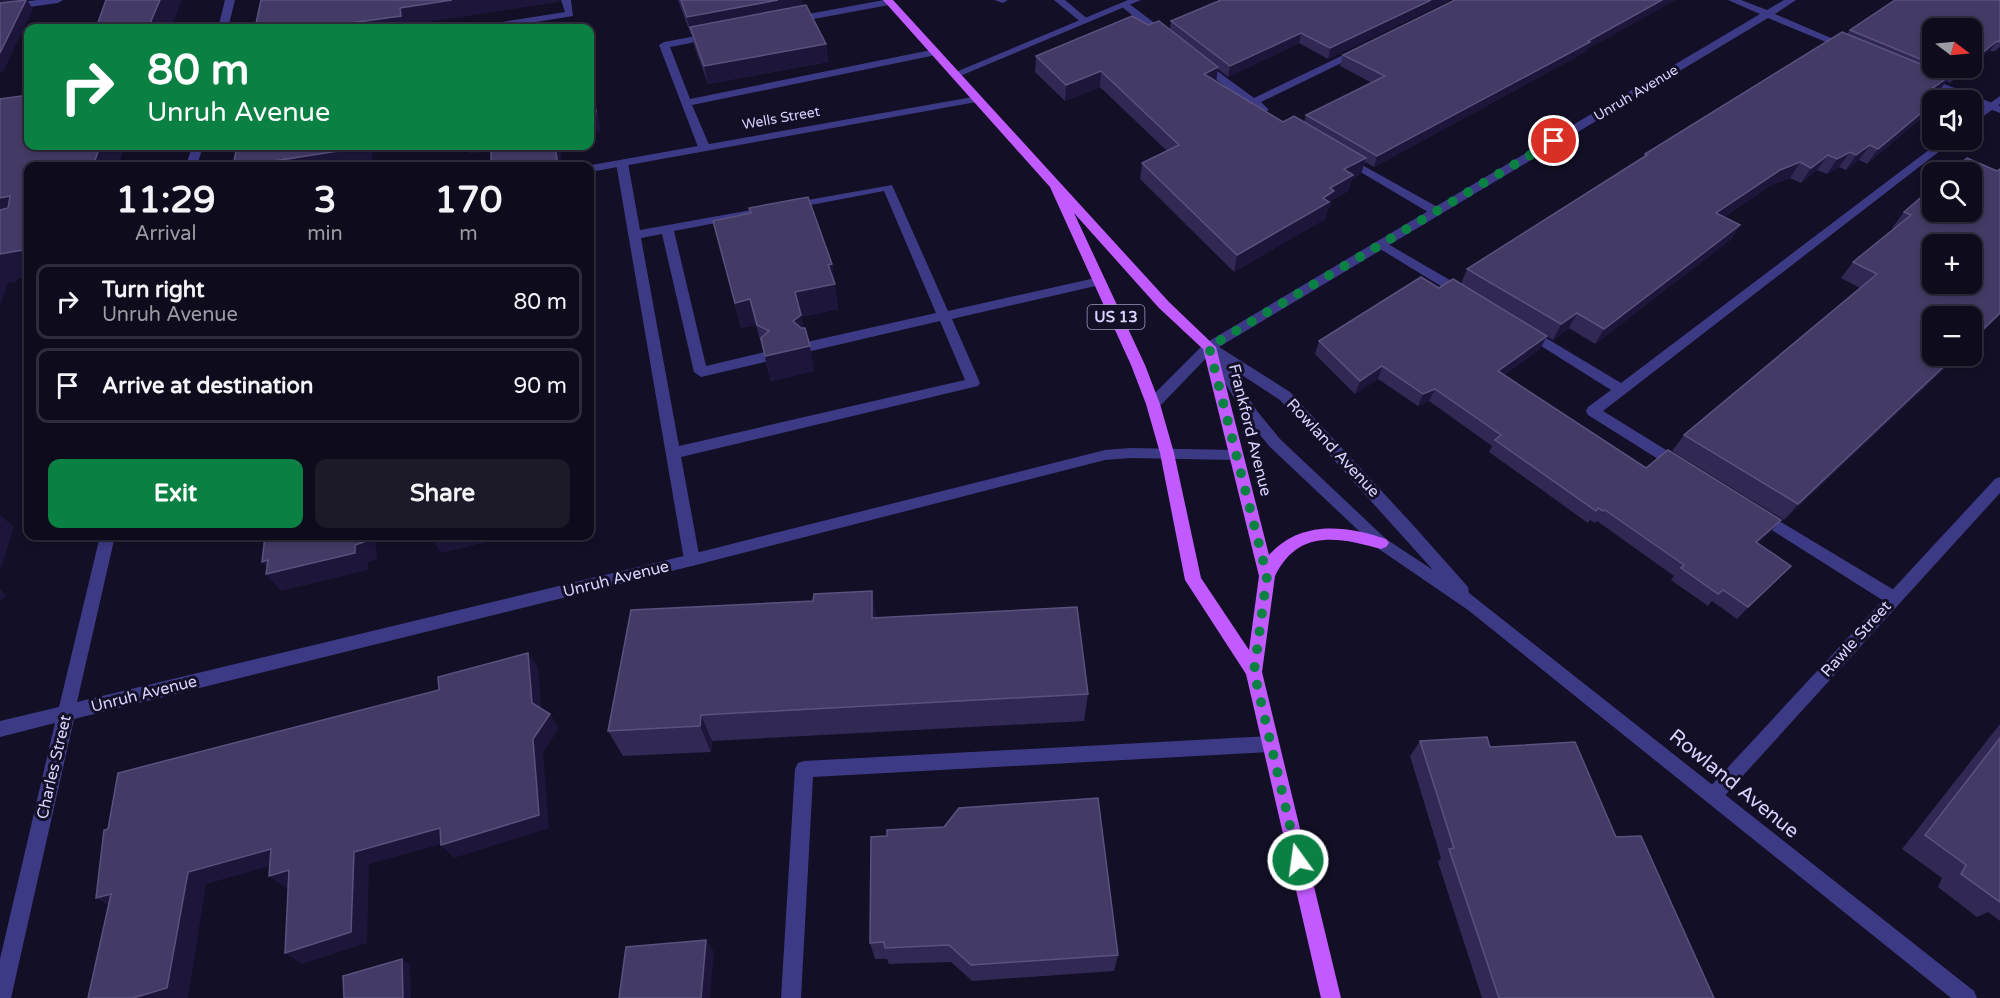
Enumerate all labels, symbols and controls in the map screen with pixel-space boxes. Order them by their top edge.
north arrow [1922,18,1982,78]
map controls [1922,18,1982,366]
text: 80 m [147,45,249,96]
icon: right [48,48,126,126]
street label: Unruh Avenue [1591,61,1681,125]
button: sound [1922,90,1982,150]
text: Unruh Avenue [147,96,330,129]
street label: Wells Street [741,103,822,133]
pin [1528,115,1579,166]
icon: arrive [1537,124,1570,157]
button: search [1922,162,1982,222]
text: 11:29 [116,179,216,222]
text: 3 [314,179,336,222]
text: 170 [434,179,502,222]
text: Arrival [135,222,197,246]
text: min [307,222,343,246]
text: m [459,222,478,246]
button: + [1922,234,1982,294]
text: Turn right [102,277,204,303]
icon: right [51,285,84,318]
text: 80 m [513,289,567,315]
text: Unruh Avenue [102,303,238,327]
road number: US 13 [1088,305,1144,329]
button: − [1922,306,1982,366]
street label: Frankford Avenue [1224,362,1276,498]
icon: arrive [51,369,84,402]
text: Arrive at destination [102,373,313,399]
text: 90 m [513,373,567,399]
street label: Rowland Avenue [1282,394,1384,502]
button: Exit [48,459,303,528]
button: Share [315,459,570,528]
street label: Unruh Avenue [561,556,671,602]
street label: Rawle Street [1817,597,1895,681]
street label: Unruh Avenue [89,671,199,717]
street label: Charles Street [32,713,76,821]
street label: Rowland Avenue [1664,724,1804,844]
position arrow [1266,828,1330,892]

